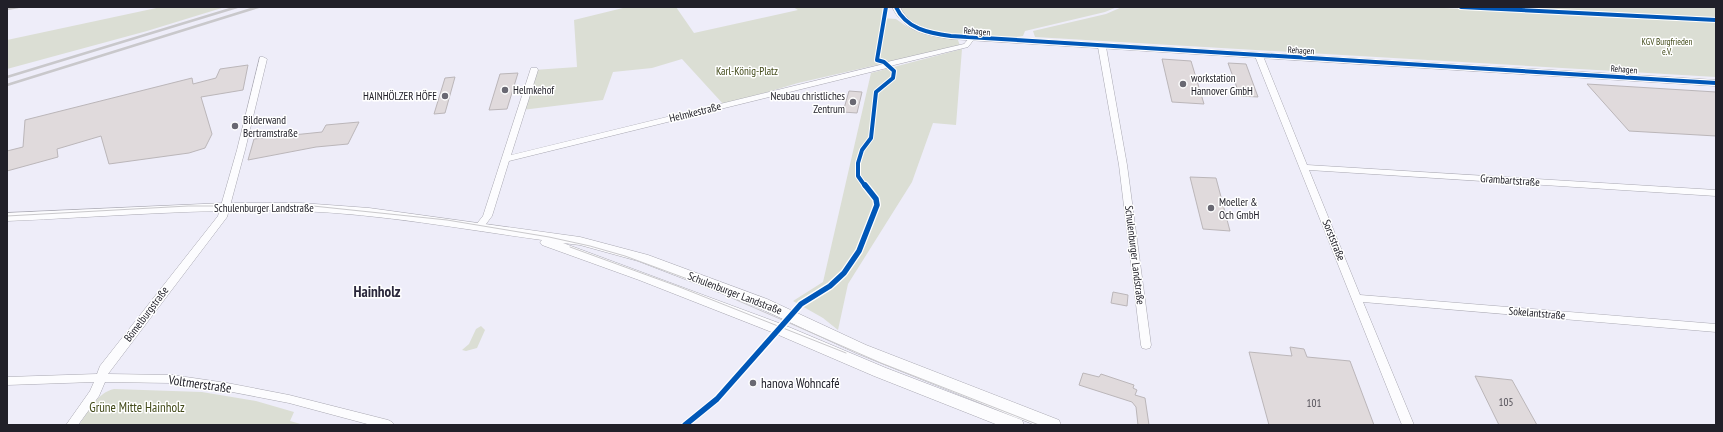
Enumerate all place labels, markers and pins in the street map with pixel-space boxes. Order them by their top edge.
place label: workstation Hannover GmbH [1191,71,1253,98]
marker: workstation Hannover GmbH [1178,79,1188,89]
place label: Helmkehof [513,83,555,97]
marker: Helmkehof [500,85,510,95]
place label: HAINHÖLZER HÖFE [363,89,437,103]
place label: Neubau christliches Zentrum [771,89,845,116]
marker: HAINHÖLZER HÖFE [440,91,450,101]
marker: Neubau christliches Zentrum [848,97,858,107]
place label: Bilderwand Bertramstraße [243,113,298,140]
marker: Bilderwand Bertramstraße [230,121,240,131]
place label: Moeller & Och GmbH [1219,195,1259,222]
marker: Moeller & Och GmbH [1206,203,1216,213]
place label: hanova Wohncafé [761,375,840,392]
marker: hanova Wohncafé [748,378,758,388]

